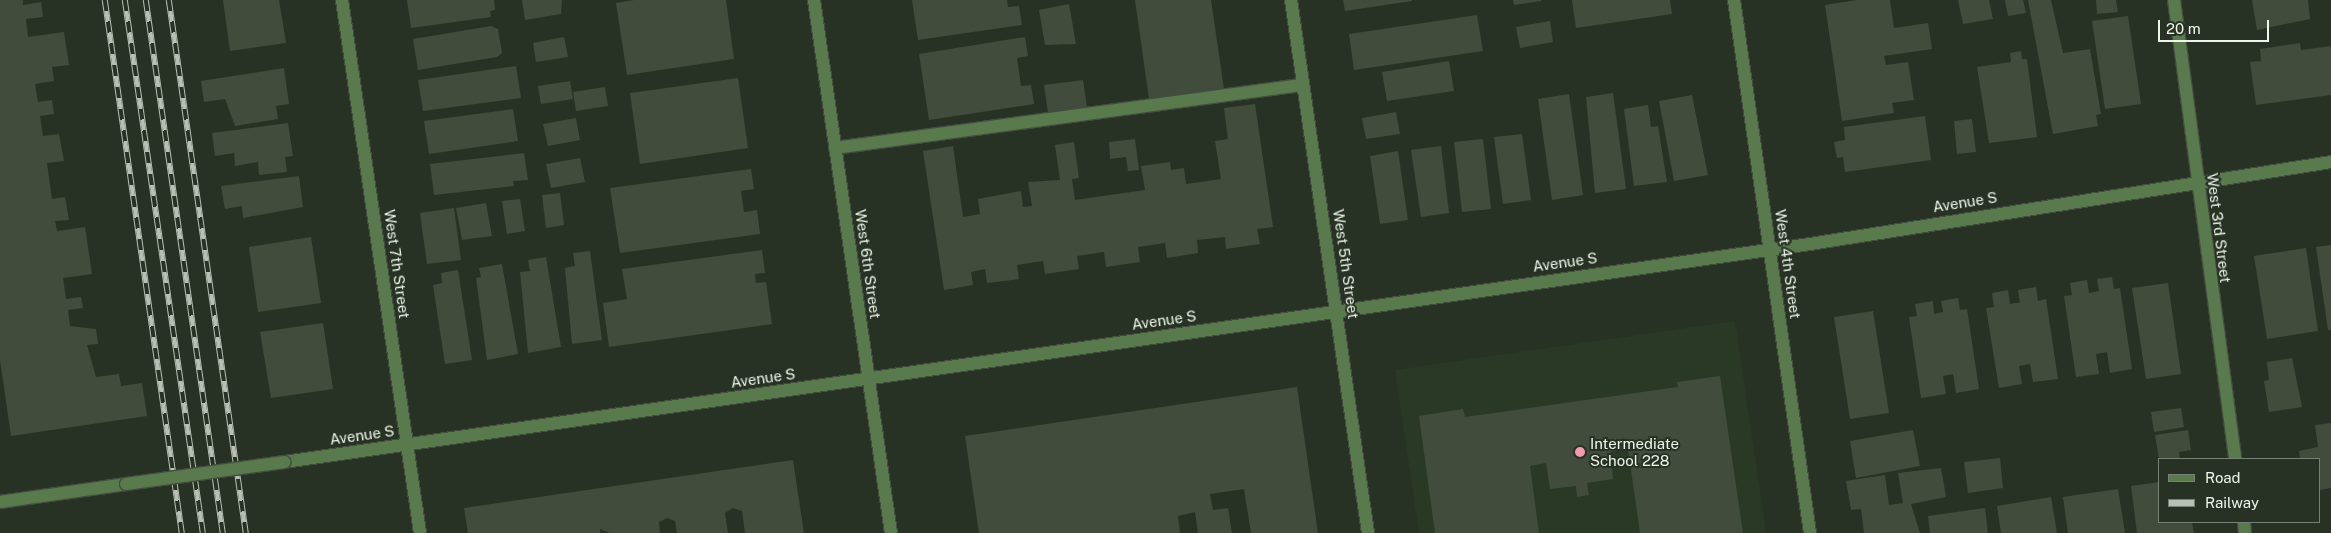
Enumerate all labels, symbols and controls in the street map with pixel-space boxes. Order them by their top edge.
scale bar [2161,10,2272,42]
text: 20 m [2166,20,2201,37]
street label: West 3rd Street [2203,172,2235,284]
street label: Avenue S [1931,188,1999,216]
street label: West 7th Street [380,208,414,320]
street label: West 6th Street [851,208,885,320]
street label: West 5th Street [1329,208,1363,320]
street label: West 4th Street [1771,208,1805,320]
street label: Avenue S [1531,249,1599,275]
street label: Avenue S [1130,307,1198,333]
street label: Avenue S [729,365,797,391]
street label: Avenue S [328,422,396,448]
place label: Intermediate School 228 [1590,434,1679,469]
marker: Intermediate School 228 [1574,446,1586,458]
legend [2158,458,2321,523]
text: Road [2205,469,2241,486]
text: Railway [2205,494,2259,511]

